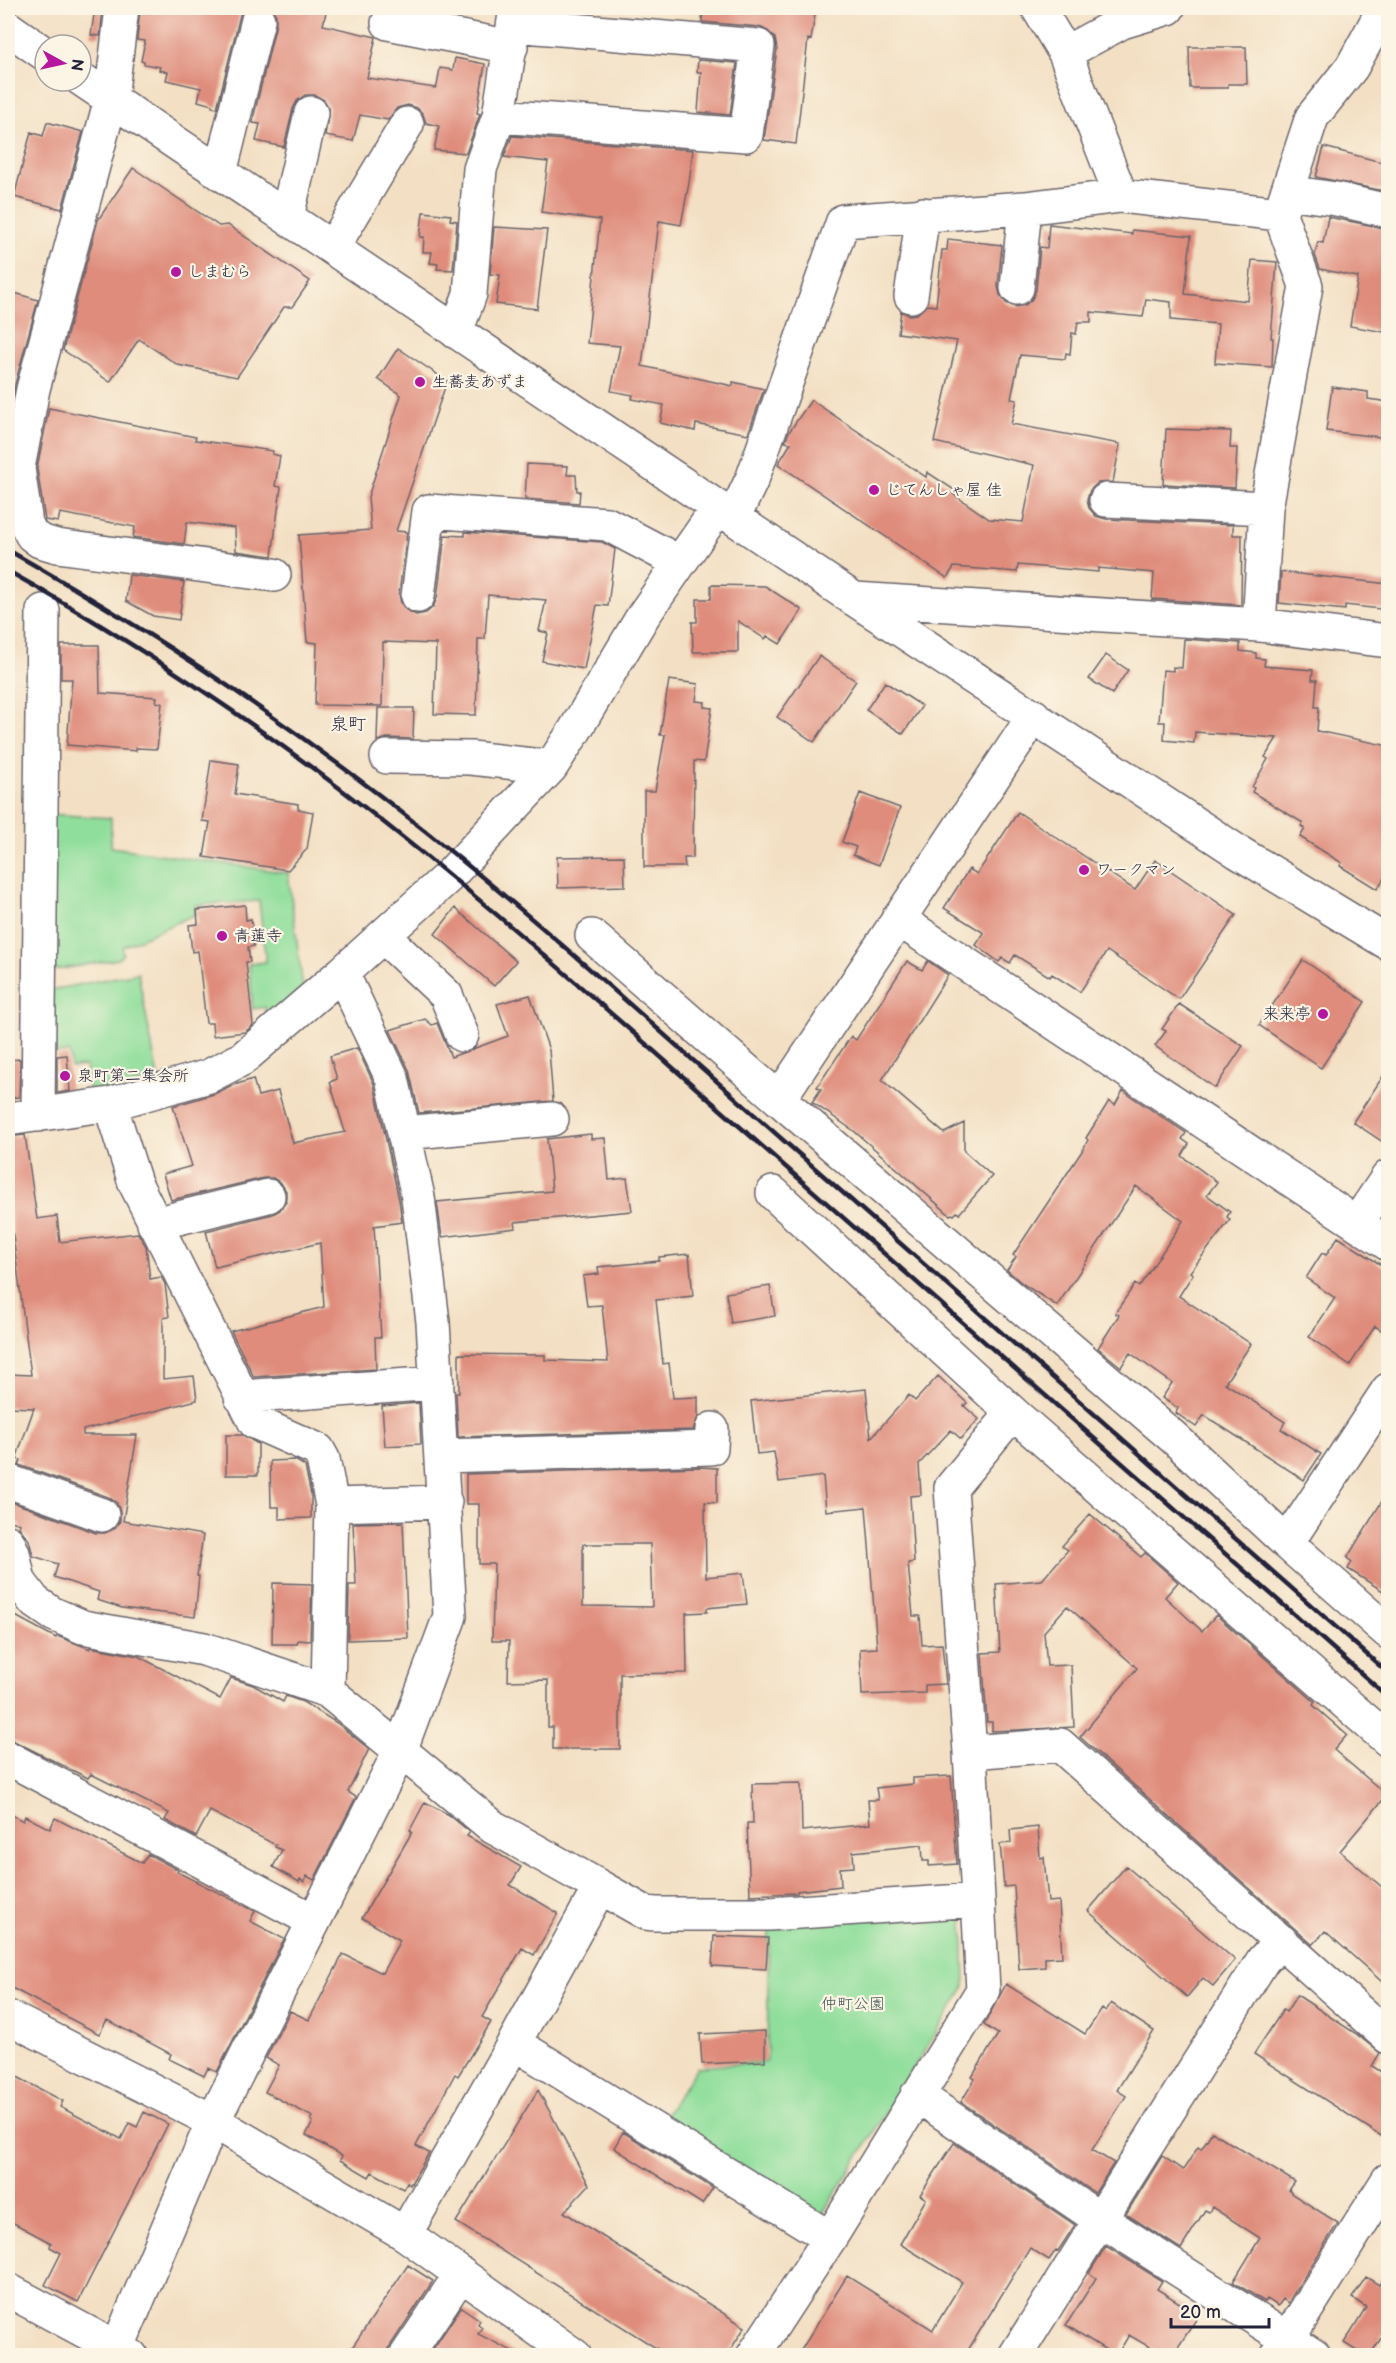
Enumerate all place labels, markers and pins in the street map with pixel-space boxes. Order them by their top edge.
place label: しまむら [188,263,252,282]
marker: しまむら [169,265,183,279]
place label: 生蕎麦あずま [432,373,528,392]
marker: 生蕎麦あずま [413,375,427,389]
place label: じてんしゃ屋 佳 [886,481,1002,500]
marker: じてんしゃ屋 佳 [867,483,881,497]
place label: ワークマン [1096,861,1176,880]
marker: ワークマン [1077,863,1091,877]
place label: 青蓮寺 [234,927,282,946]
marker: 青蓮寺 [215,929,229,943]
place label: 来来亭 [1263,1005,1311,1024]
marker: 来来亭 [1316,1007,1330,1021]
place label: 泉町第二集会所 [77,1067,189,1086]
marker: 泉町第二集会所 [58,1069,72,1083]

